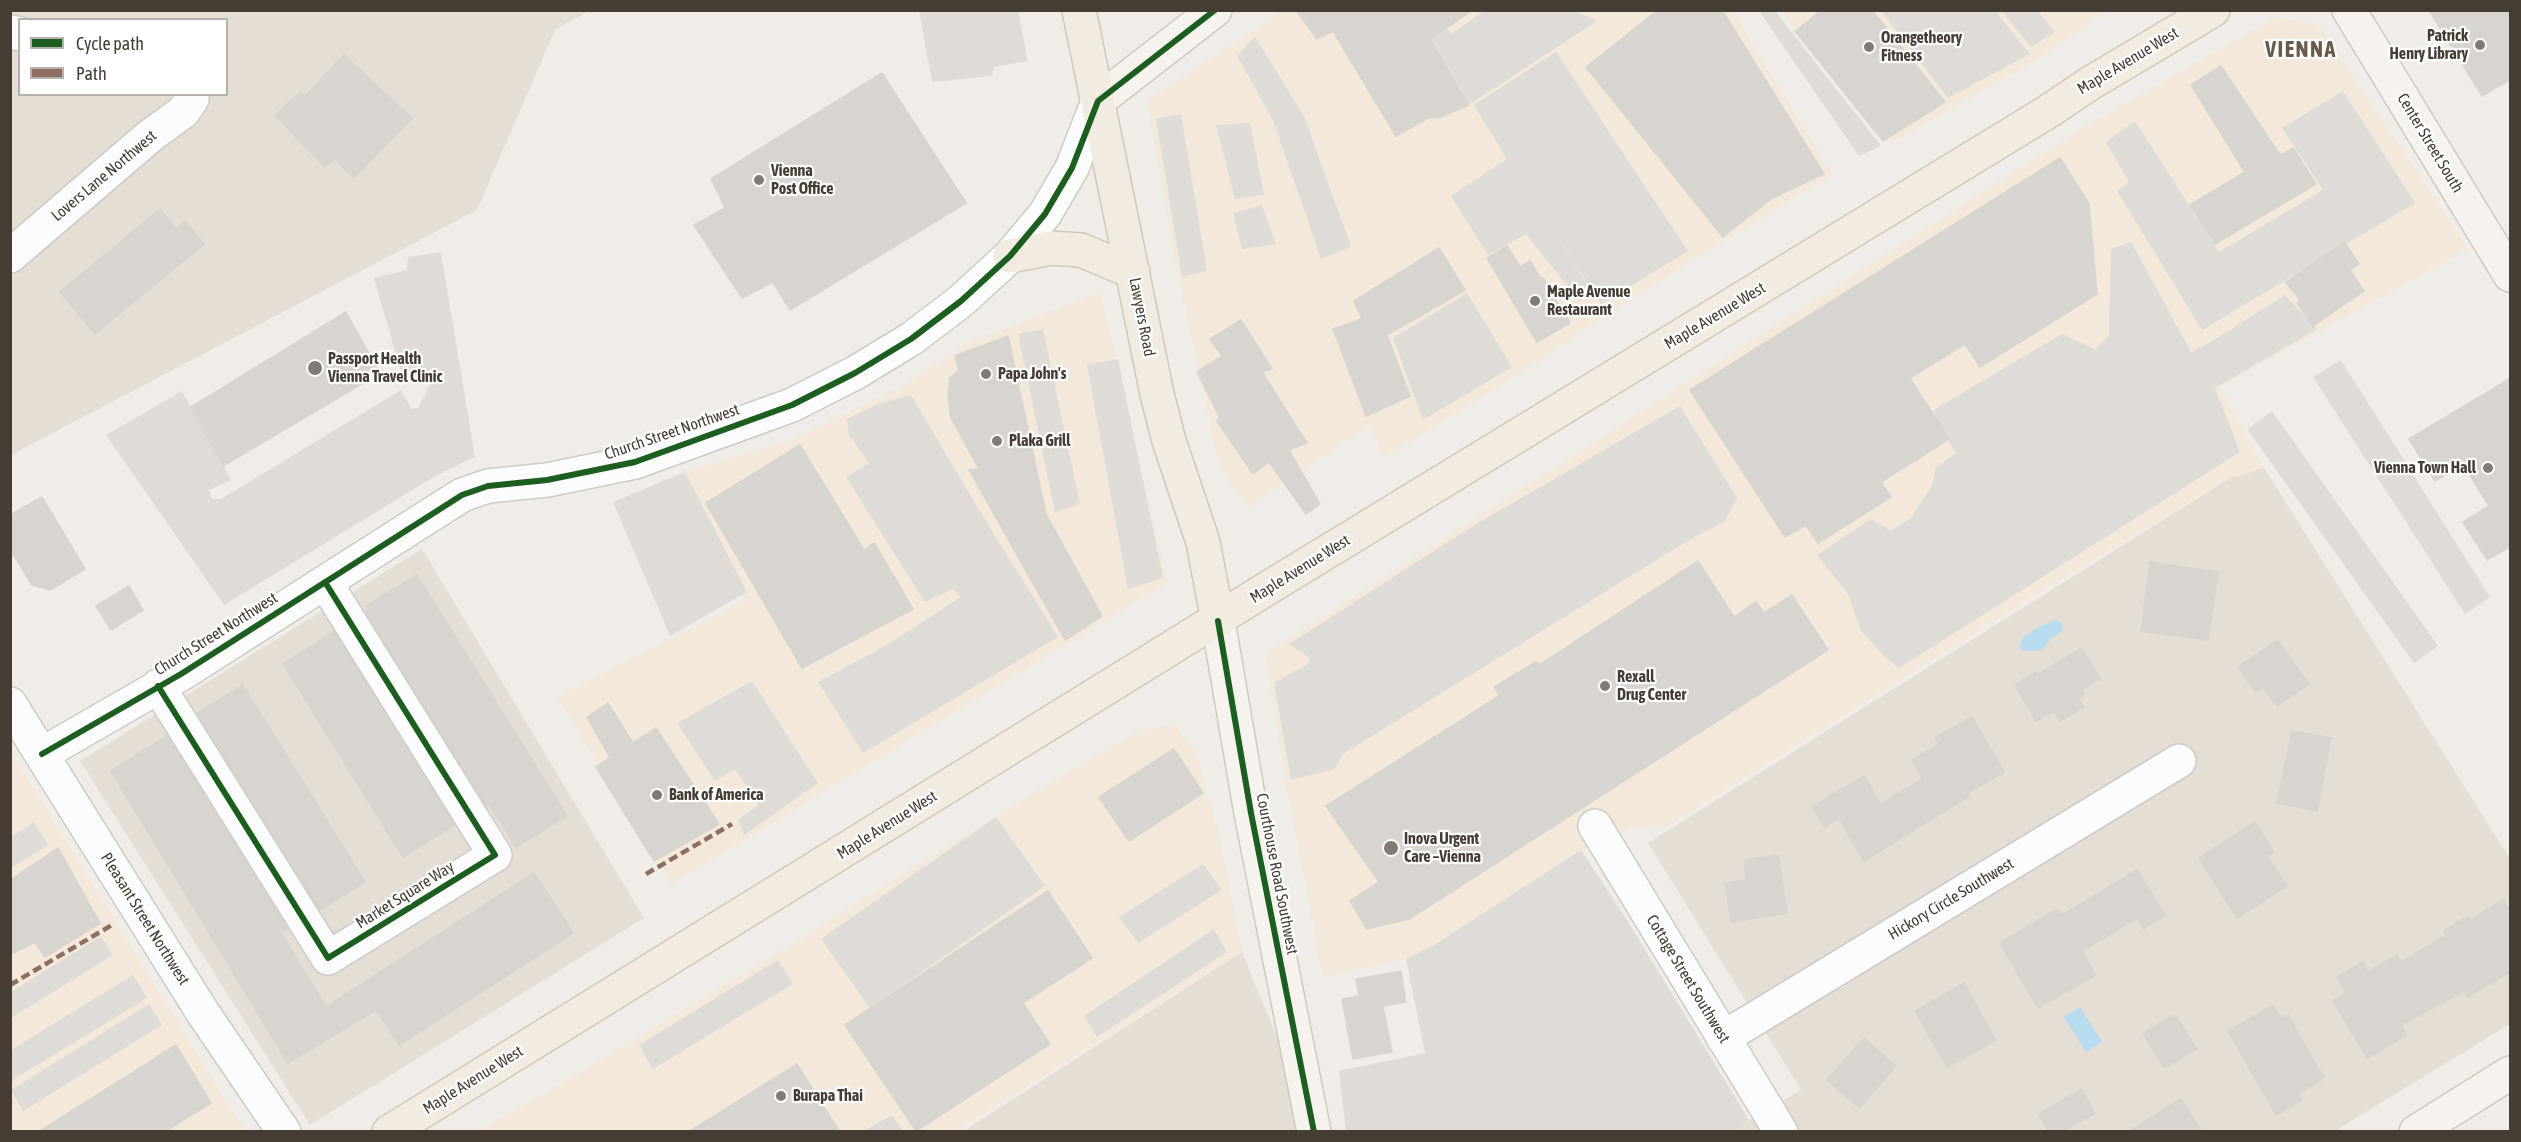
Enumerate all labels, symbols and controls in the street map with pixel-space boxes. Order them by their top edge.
legend [18,18,228,96]
street label: Maple Avenue West [2074,23,2182,99]
place label: Patrick Henry Library [2390,26,2468,64]
place label: Orangetheory Fitness [1881,28,1962,66]
text: Cycle path [76,33,144,54]
district label: VIENNA [2265,37,2337,63]
marker: Patrick Henry Library [2473,38,2487,52]
marker: Orangetheory Fitness [1862,40,1876,54]
text: Path [76,63,107,84]
street label: Center Street South [2393,90,2467,196]
street label: Lovers Lane Northwest [47,126,161,226]
place label: Vienna Post Office [771,161,834,199]
marker: Vienna Post Office [752,173,766,187]
street label: Lawyers Road [1125,276,1159,358]
street label: Maple Avenue West [1661,278,1769,354]
place label: Maple Avenue Restaurant [1547,282,1631,320]
marker: Maple Avenue Restaurant [1528,294,1542,308]
place label: Passport Health Vienna Travel Clinic [328,349,442,387]
marker: Passport Health Vienna Travel Clinic [306,359,324,377]
place label: Papa John's [998,364,1066,384]
marker: Papa John's [979,367,993,381]
street label: Church Street Northwest [602,400,742,464]
place label: Plaka Grill [1009,431,1071,451]
marker: Plaka Grill [990,434,1004,448]
place label: Vienna Town Hall [2374,458,2476,478]
marker: Vienna Town Hall [2481,461,2495,475]
street label: Maple Avenue West [1246,531,1354,607]
street label: Church Street Northwest [151,588,281,680]
place label: Rexall Drug Center [1617,667,1686,705]
marker: Rexall Drug Center [1598,679,1612,693]
place label: Bank of America [669,785,764,805]
street label: Maple Avenue West [833,787,941,863]
marker: Bank of America [650,788,664,802]
street label: Courthouse Road Southwest [1252,792,1302,956]
place label: Inova Urgent Care –Vienna [1404,829,1481,867]
marker: Inova Urgent Care –Vienna [1382,839,1400,857]
street label: Pleasant Street Northwest [96,849,194,989]
street label: Hickory Circle Southwest [1885,854,2017,944]
street label: Market Square Way [352,857,458,933]
street label: Cottage Street Southwest [1642,912,1734,1046]
street label: Maple Avenue West [419,1042,527,1118]
place label: Burapa Thai [793,1086,863,1106]
marker: Burapa Thai [774,1089,788,1103]

